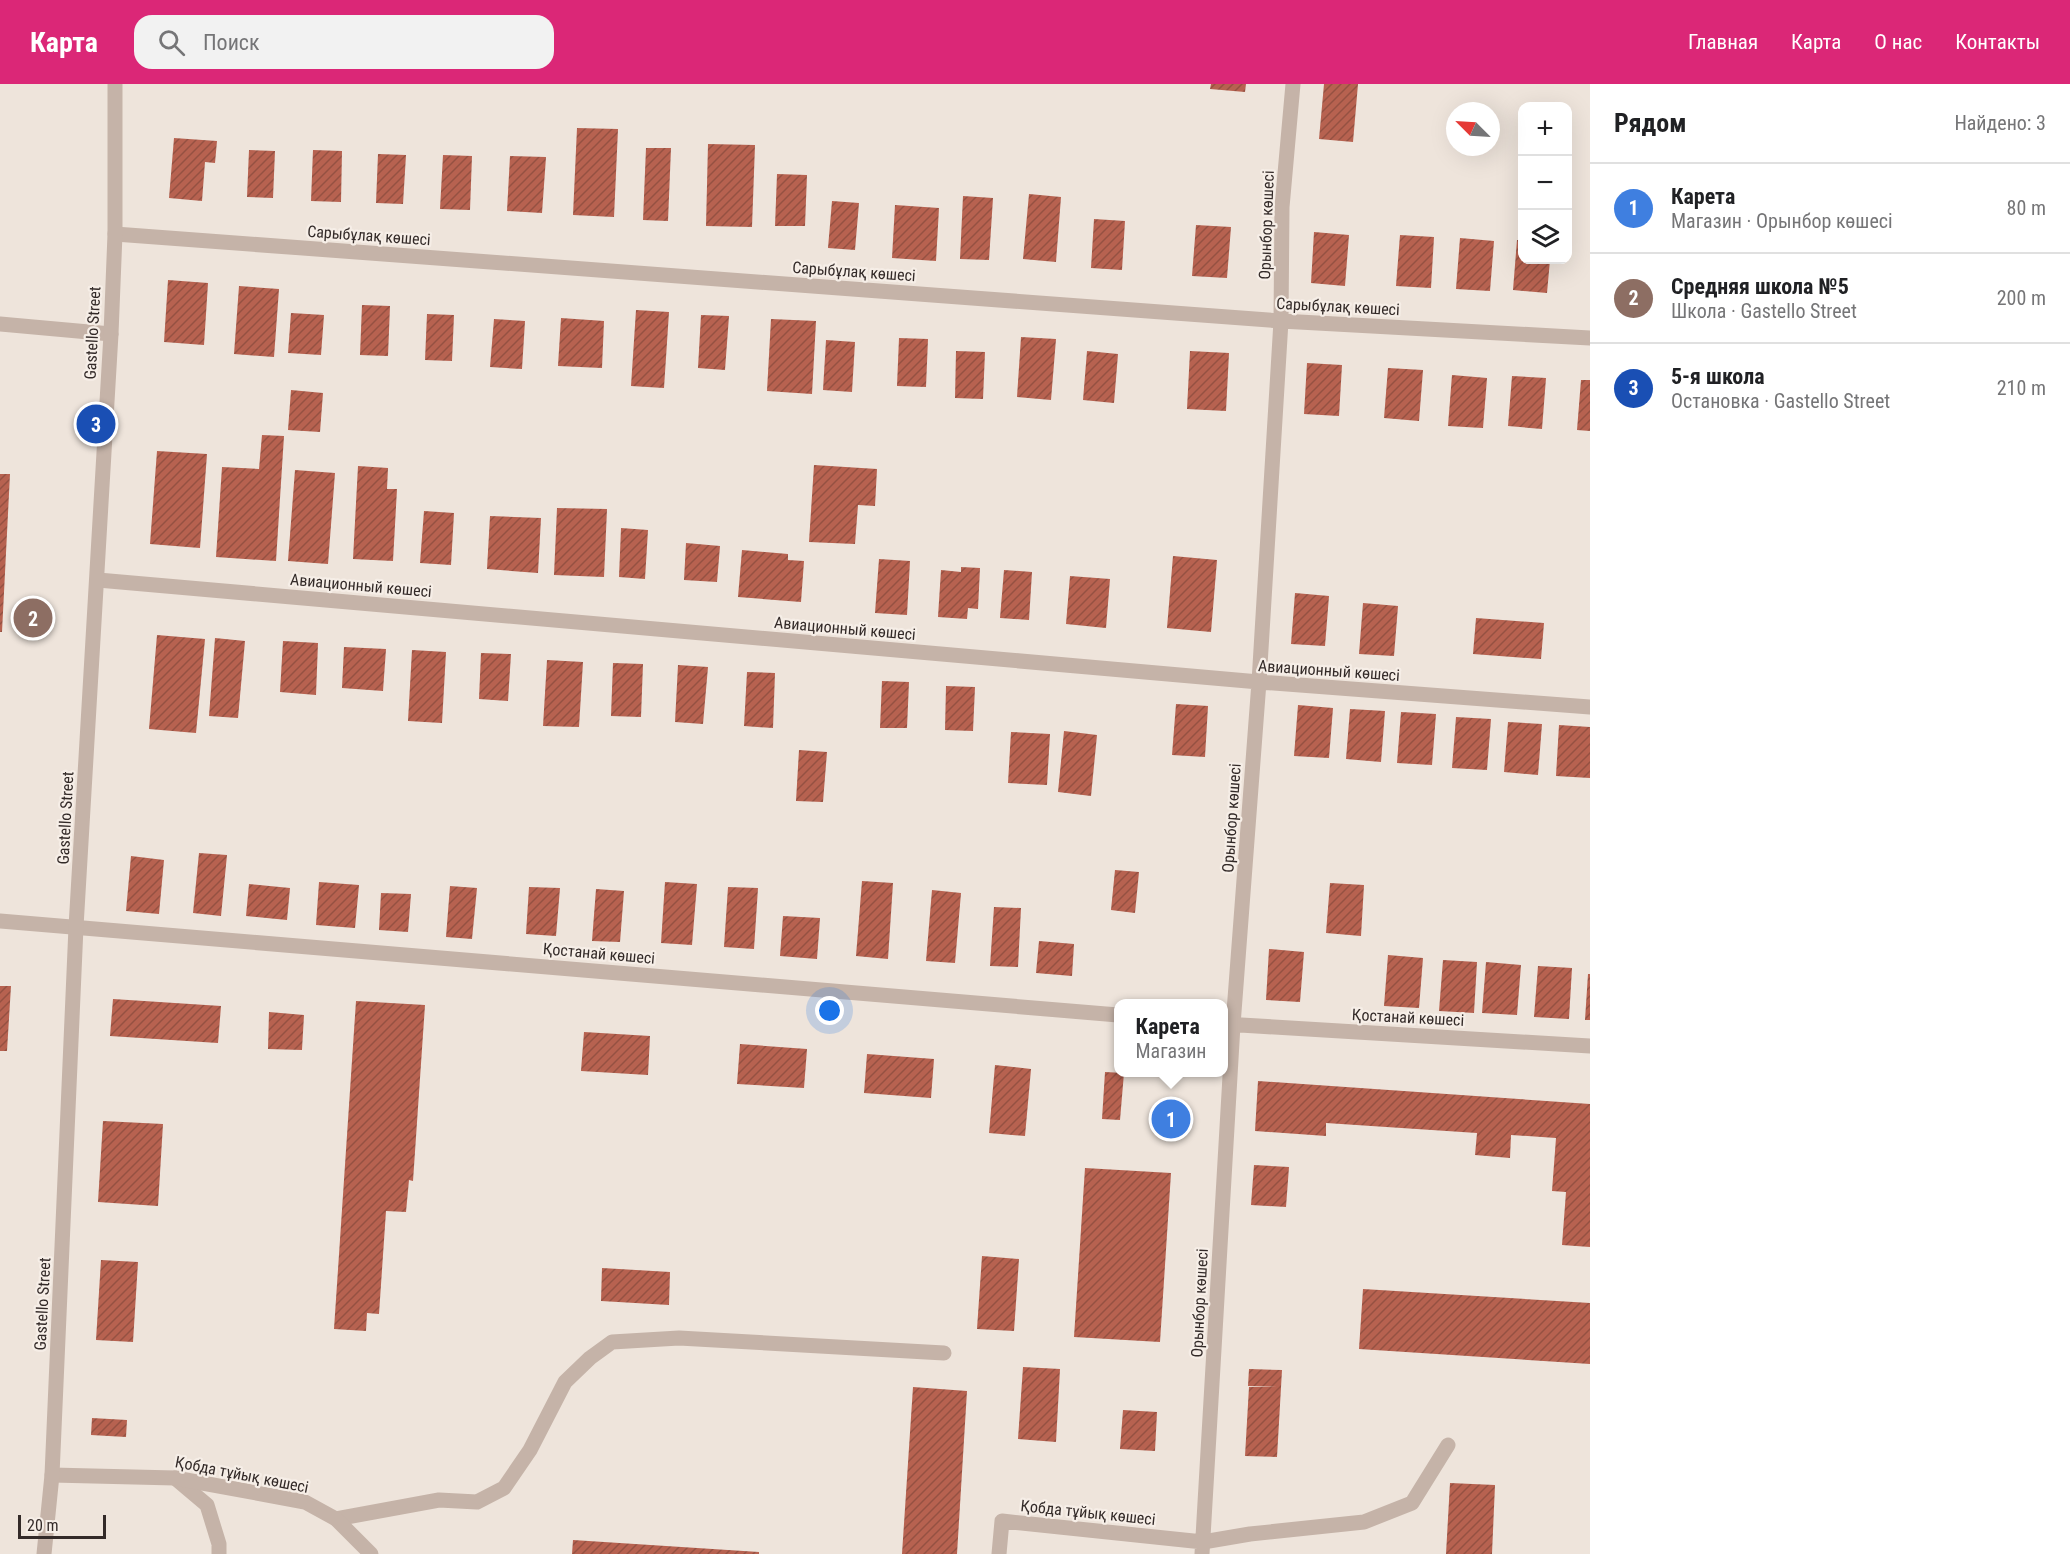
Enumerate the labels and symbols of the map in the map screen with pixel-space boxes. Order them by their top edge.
north arrow [1446,102,1500,156]
street label: Орынбор көшесі [1255,170,1278,280]
street label: Сарыбұлақ көшесі [307,222,431,249]
street label: Сарыбұлақ көшесі [792,258,916,285]
street label: Gastello Street [81,286,104,380]
street label: Сарыбұлақ көшесі [1276,294,1400,319]
pin: 3 [76,402,116,446]
street label: Авиационный көшесі [289,570,433,601]
pin: 2 [14,596,52,640]
street label: Авиационный көшесі [773,613,917,644]
street label: Авиационный көшесі [1257,656,1400,685]
street label: Орынбор көшесі [1218,763,1245,873]
street label: Gastello Street [54,771,77,865]
street label: Қостанай көшесі [542,939,656,968]
your location [815,996,844,1025]
street label: Қостанай көшесі [1351,1005,1465,1030]
pin: 1 [1152,1096,1190,1142]
street label: Орынбор көшесі [1187,1248,1212,1358]
street label: Gastello Street [31,1257,54,1351]
street label: Қобда тұйық көшесі [174,1452,310,1497]
street label: Қобда тұйық көшесі [1020,1496,1156,1529]
scale bar [18,1512,106,1540]

